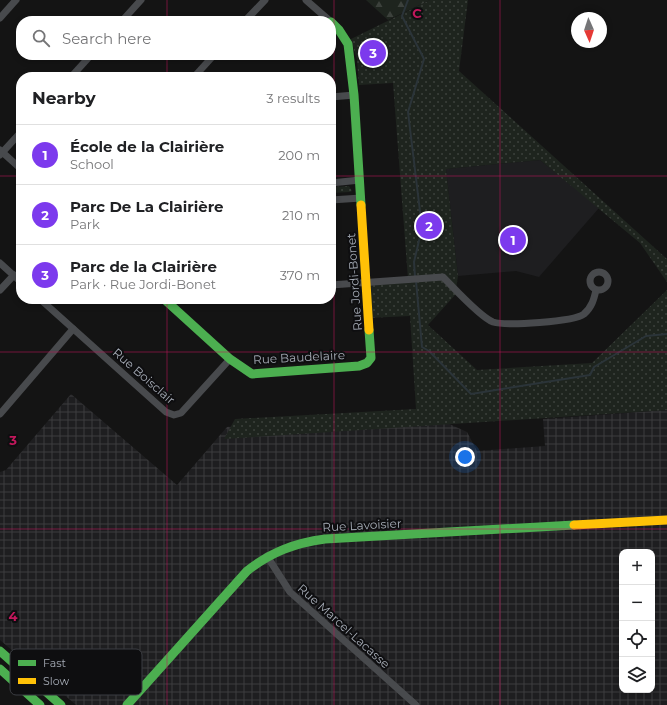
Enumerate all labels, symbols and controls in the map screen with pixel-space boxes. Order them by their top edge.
text: C [412,5,422,21]
north arrow [571,12,607,48]
search box [16,16,336,60]
icon: search [30,27,52,49]
text: Search here [62,29,151,48]
pin: 3 [360,38,386,68]
text: Nearby [32,88,96,108]
text: 3 results [266,90,320,106]
text: École de la Clairière [70,137,224,156]
text: 1 [42,147,48,163]
text: 200 m [278,147,320,163]
text: School [70,156,114,172]
text: Parc De La Clairière [70,197,224,216]
text: 2 [41,207,49,223]
text: 210 m [282,207,320,223]
pin: 2 [416,211,442,241]
text: Park [70,216,100,232]
pin: 1 [500,225,526,255]
street label: Rue Jordi-Bonet [343,232,365,331]
text: Parc de la Clairière [70,257,217,276]
text: 3 [41,267,49,283]
text: 370 m [280,267,320,283]
text: Park · Rue Jordi-Bonet [70,276,216,292]
street label: Rue Boisclair [110,345,178,407]
street label: Rue Baudelaire [253,347,345,367]
text: 3 [8,432,17,448]
your location [455,447,475,467]
street label: Rue Lavoisier [322,515,402,535]
map controls [619,549,655,693]
button: + [619,549,655,585]
street label: Rue Marcel-Lacasse [295,581,393,671]
button: − [619,585,655,621]
text: 4 [9,608,18,624]
button: locate [619,621,655,657]
legend [10,649,142,695]
text: Fast [43,656,67,670]
button: layers [619,657,655,693]
text: Slow [43,674,69,688]

